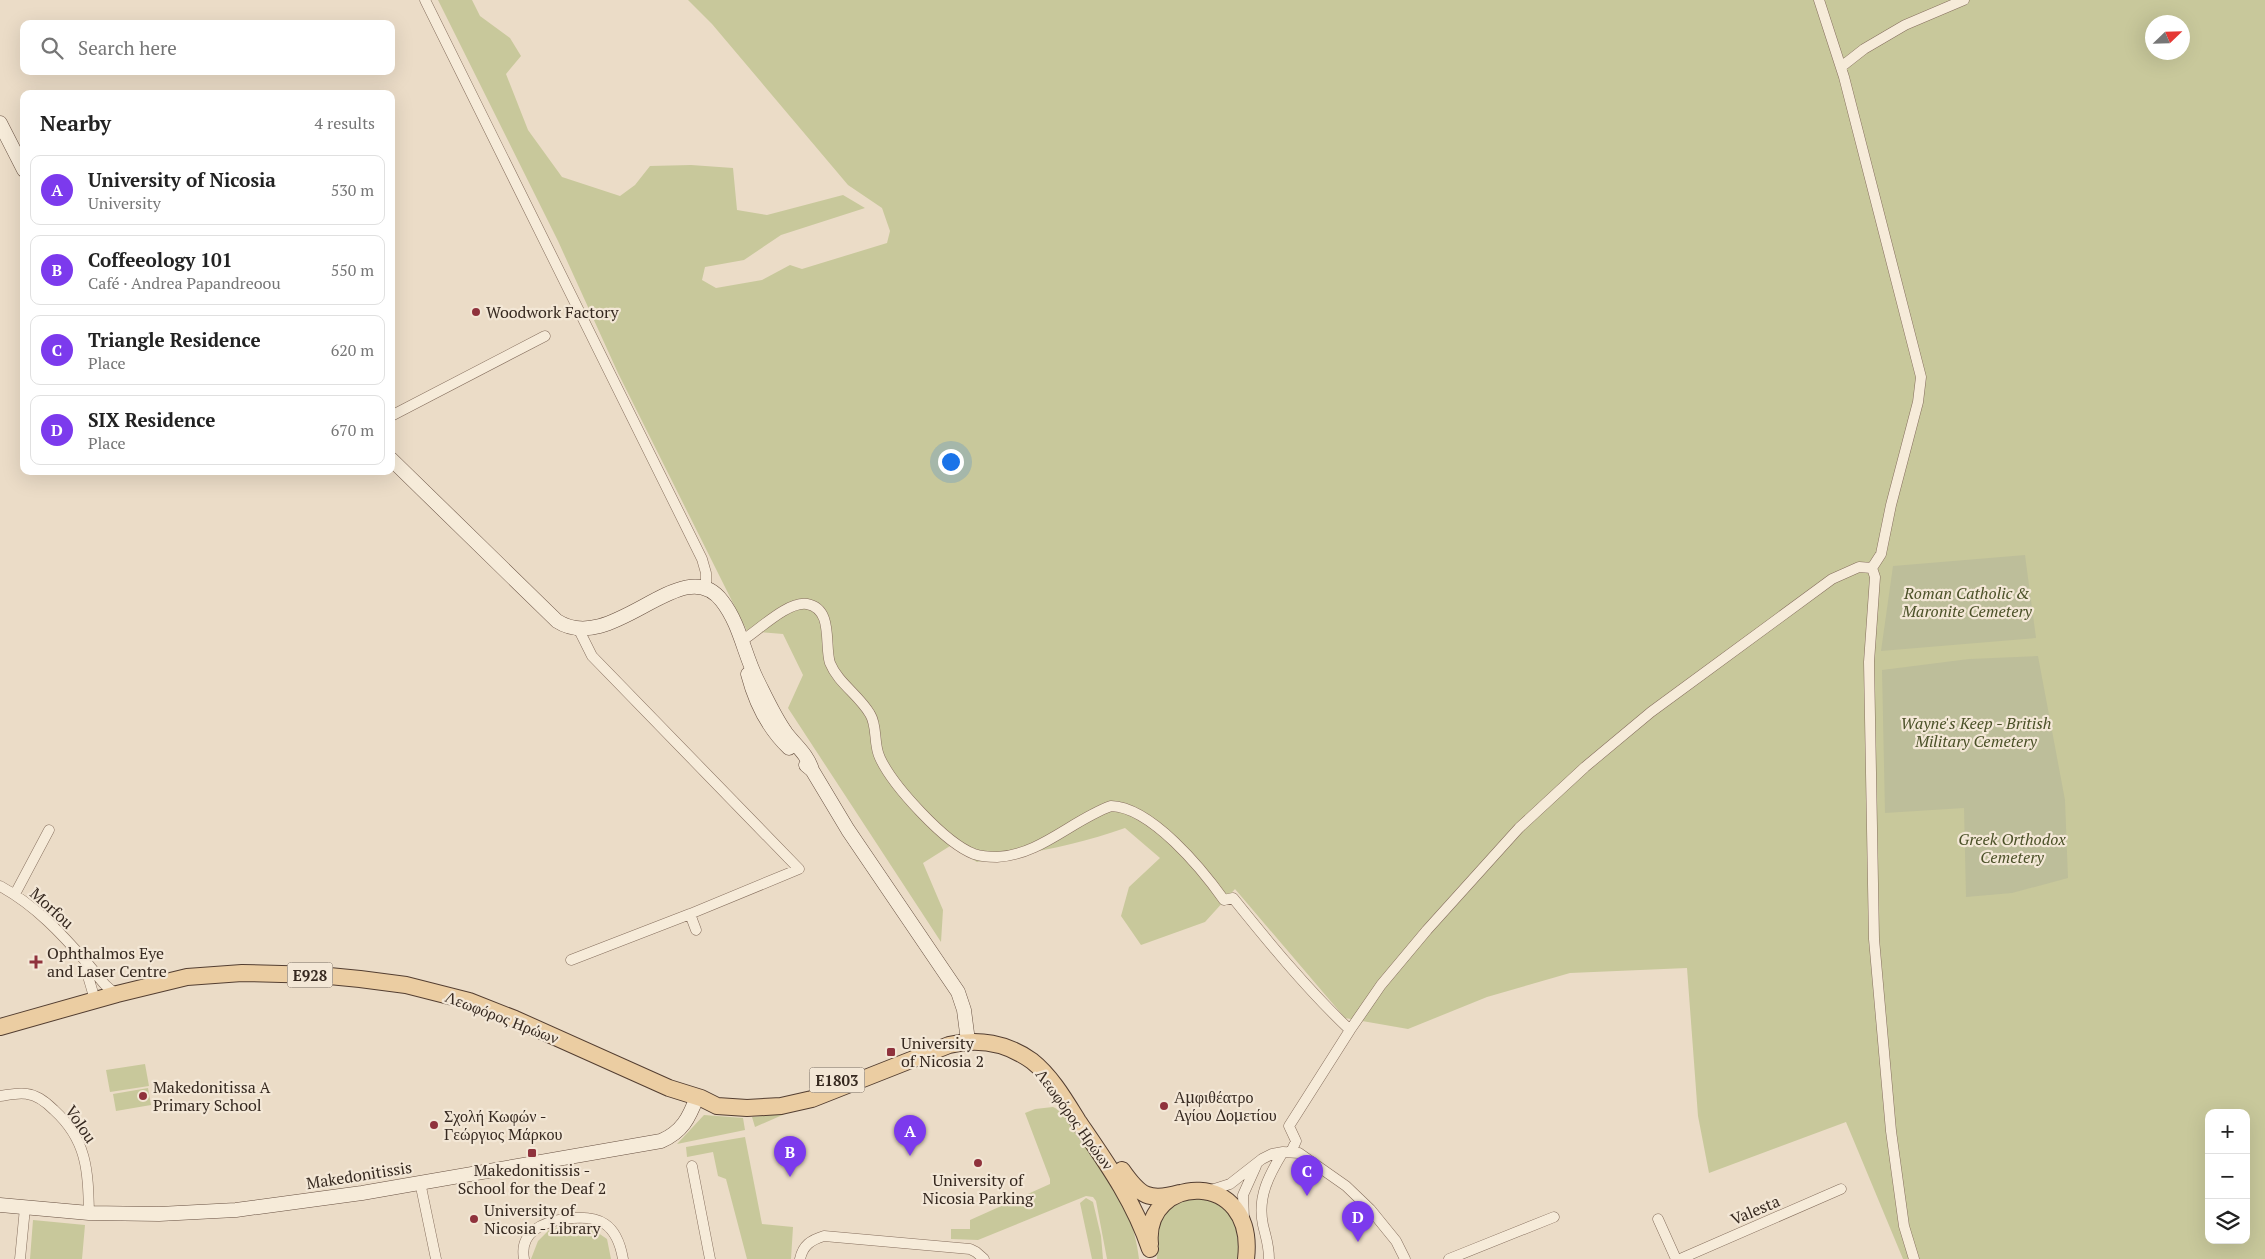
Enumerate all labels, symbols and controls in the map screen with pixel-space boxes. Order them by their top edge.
north arrow [2145,15,2190,60]
search box [20,20,395,75]
icon: search [38,34,66,62]
text: Search here [78,35,177,60]
text: Nearby [40,109,111,137]
text: 4 results [315,112,375,134]
text: University of Nicosia [88,167,276,192]
text: A [51,179,63,201]
text: 530 m [331,179,374,201]
text: University [88,192,161,214]
text: Coffeeology 101 [88,247,233,272]
text: B [52,259,62,281]
text: 550 m [331,259,374,281]
text: Café · Andrea Papandreoou [88,272,281,294]
place label: Woodwork Factory [486,301,619,323]
marker: Woodwork Factory [470,306,482,318]
text: Triangle Residence [88,327,261,352]
text: C [52,339,62,361]
text: 620 m [331,339,374,361]
text: Place [88,352,126,374]
text: SIX Residence [88,407,215,432]
text: D [51,419,63,441]
text: 670 m [331,419,374,441]
text: Place [88,432,126,454]
your location [938,449,964,475]
park label: Roman Catholic & Maronite Cemetery [1901,582,2033,622]
park label: Wayne's Keep - British Military Cemetery [1900,712,2052,752]
park label: Greek Orthodox Cemetery [1958,828,2066,868]
street label: Morfou [25,882,79,934]
place label: Ophthalmos Eye and Laser Centre [47,942,167,982]
marker: Ophthalmos Eye and Laser Centre [29,955,43,969]
road number: E928 [288,962,332,988]
street label: Λεωφόρος Ηρώων [442,985,562,1049]
place label: University of Nicosia 2 [901,1032,984,1072]
marker: University of Nicosia 2 [885,1046,897,1058]
street label: Λεωφόρος Ηρώων [1031,1064,1119,1174]
road number: E1803 [810,1068,864,1092]
place label: Makedonitissa A Primary School [153,1076,270,1116]
place label: Αμφιθέατρο Αγίου Δομετίου [1174,1086,1277,1126]
marker: Makedonitissa A Primary School [137,1090,149,1102]
marker: Αμφιθέατρο Αγίου Δομετίου [1158,1100,1170,1112]
street label: Volou [60,1101,102,1147]
place label: Σχολή Κωφών - Γεώργιος Μάρκου [444,1105,562,1145]
map controls [2205,1109,2250,1244]
button: + [2205,1109,2250,1154]
pin: A [894,1115,926,1156]
marker: Σχολή Κωφών - Γεώργιος Μάρκου [428,1119,440,1131]
pin: B [774,1136,806,1177]
marker: Makedonitissis - School for the Deaf 2 [526,1147,538,1159]
button: − [2205,1154,2250,1199]
pin: C [1291,1155,1323,1196]
street label: Makedonitissis [305,1156,413,1194]
marker: University of Nicosia Parking [972,1157,984,1169]
place label: Makedonitissis - School for the Deaf 2 [458,1159,606,1199]
place label: University of Nicosia Parking [923,1169,1034,1209]
street label: Valesta [1727,1190,1783,1230]
place label: University of Nicosia - Library [484,1199,602,1239]
button: layers [2205,1199,2250,1244]
pin: D [1342,1201,1374,1242]
marker: University of Nicosia - Library [468,1213,480,1225]

